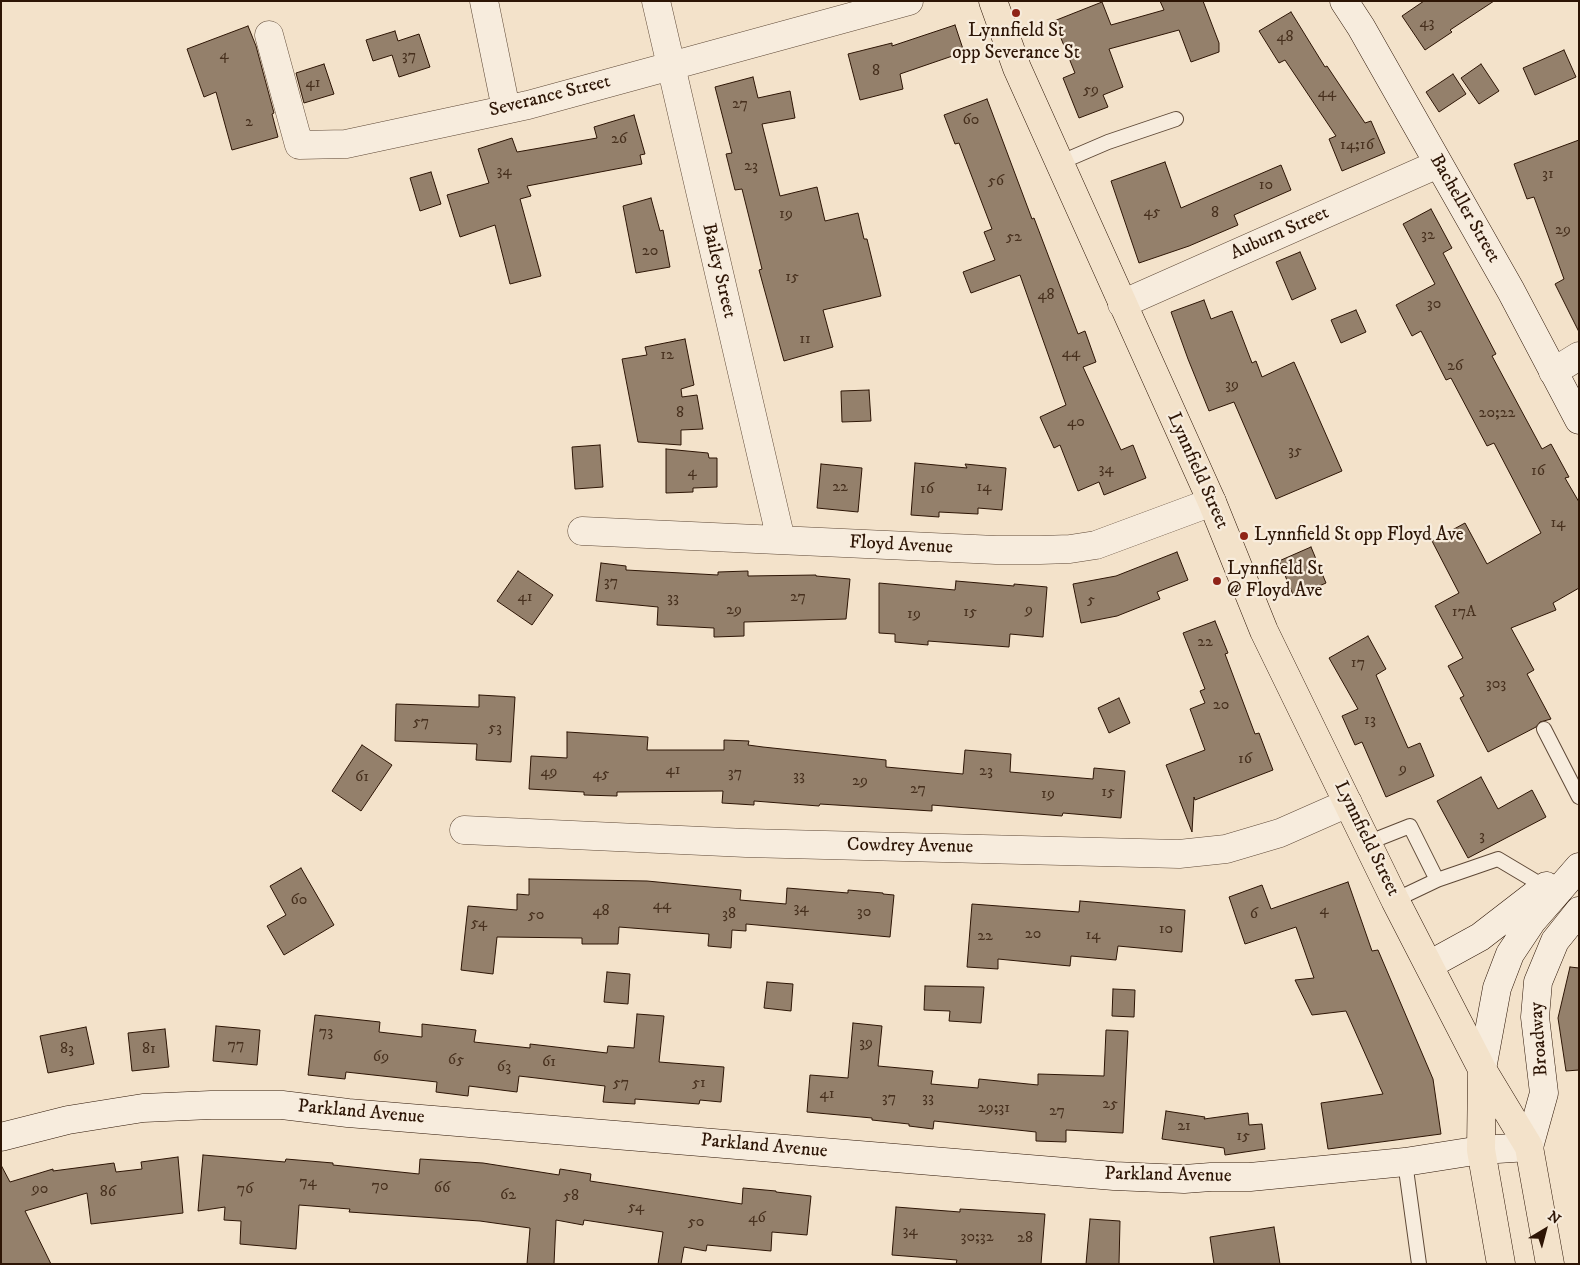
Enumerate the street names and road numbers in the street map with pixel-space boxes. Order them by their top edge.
street label: Severance Street [487,71,613,123]
street label: Bacheller Street [1424,151,1504,267]
street label: Auburn Street [1227,202,1333,266]
street label: Bailey Street [696,221,740,321]
street label: Lynnfield Street [1161,409,1233,533]
street label: Floyd Avenue [849,532,953,560]
street label: Lynnfield Street [1328,778,1404,900]
street label: Cowdrey Avenue [847,835,973,859]
street label: Broadway [1526,1001,1554,1077]
street label: Parkland Avenue [297,1096,425,1130]
street label: Parkland Avenue [700,1130,828,1164]
street label: Parkland Avenue [1104,1163,1232,1189]

